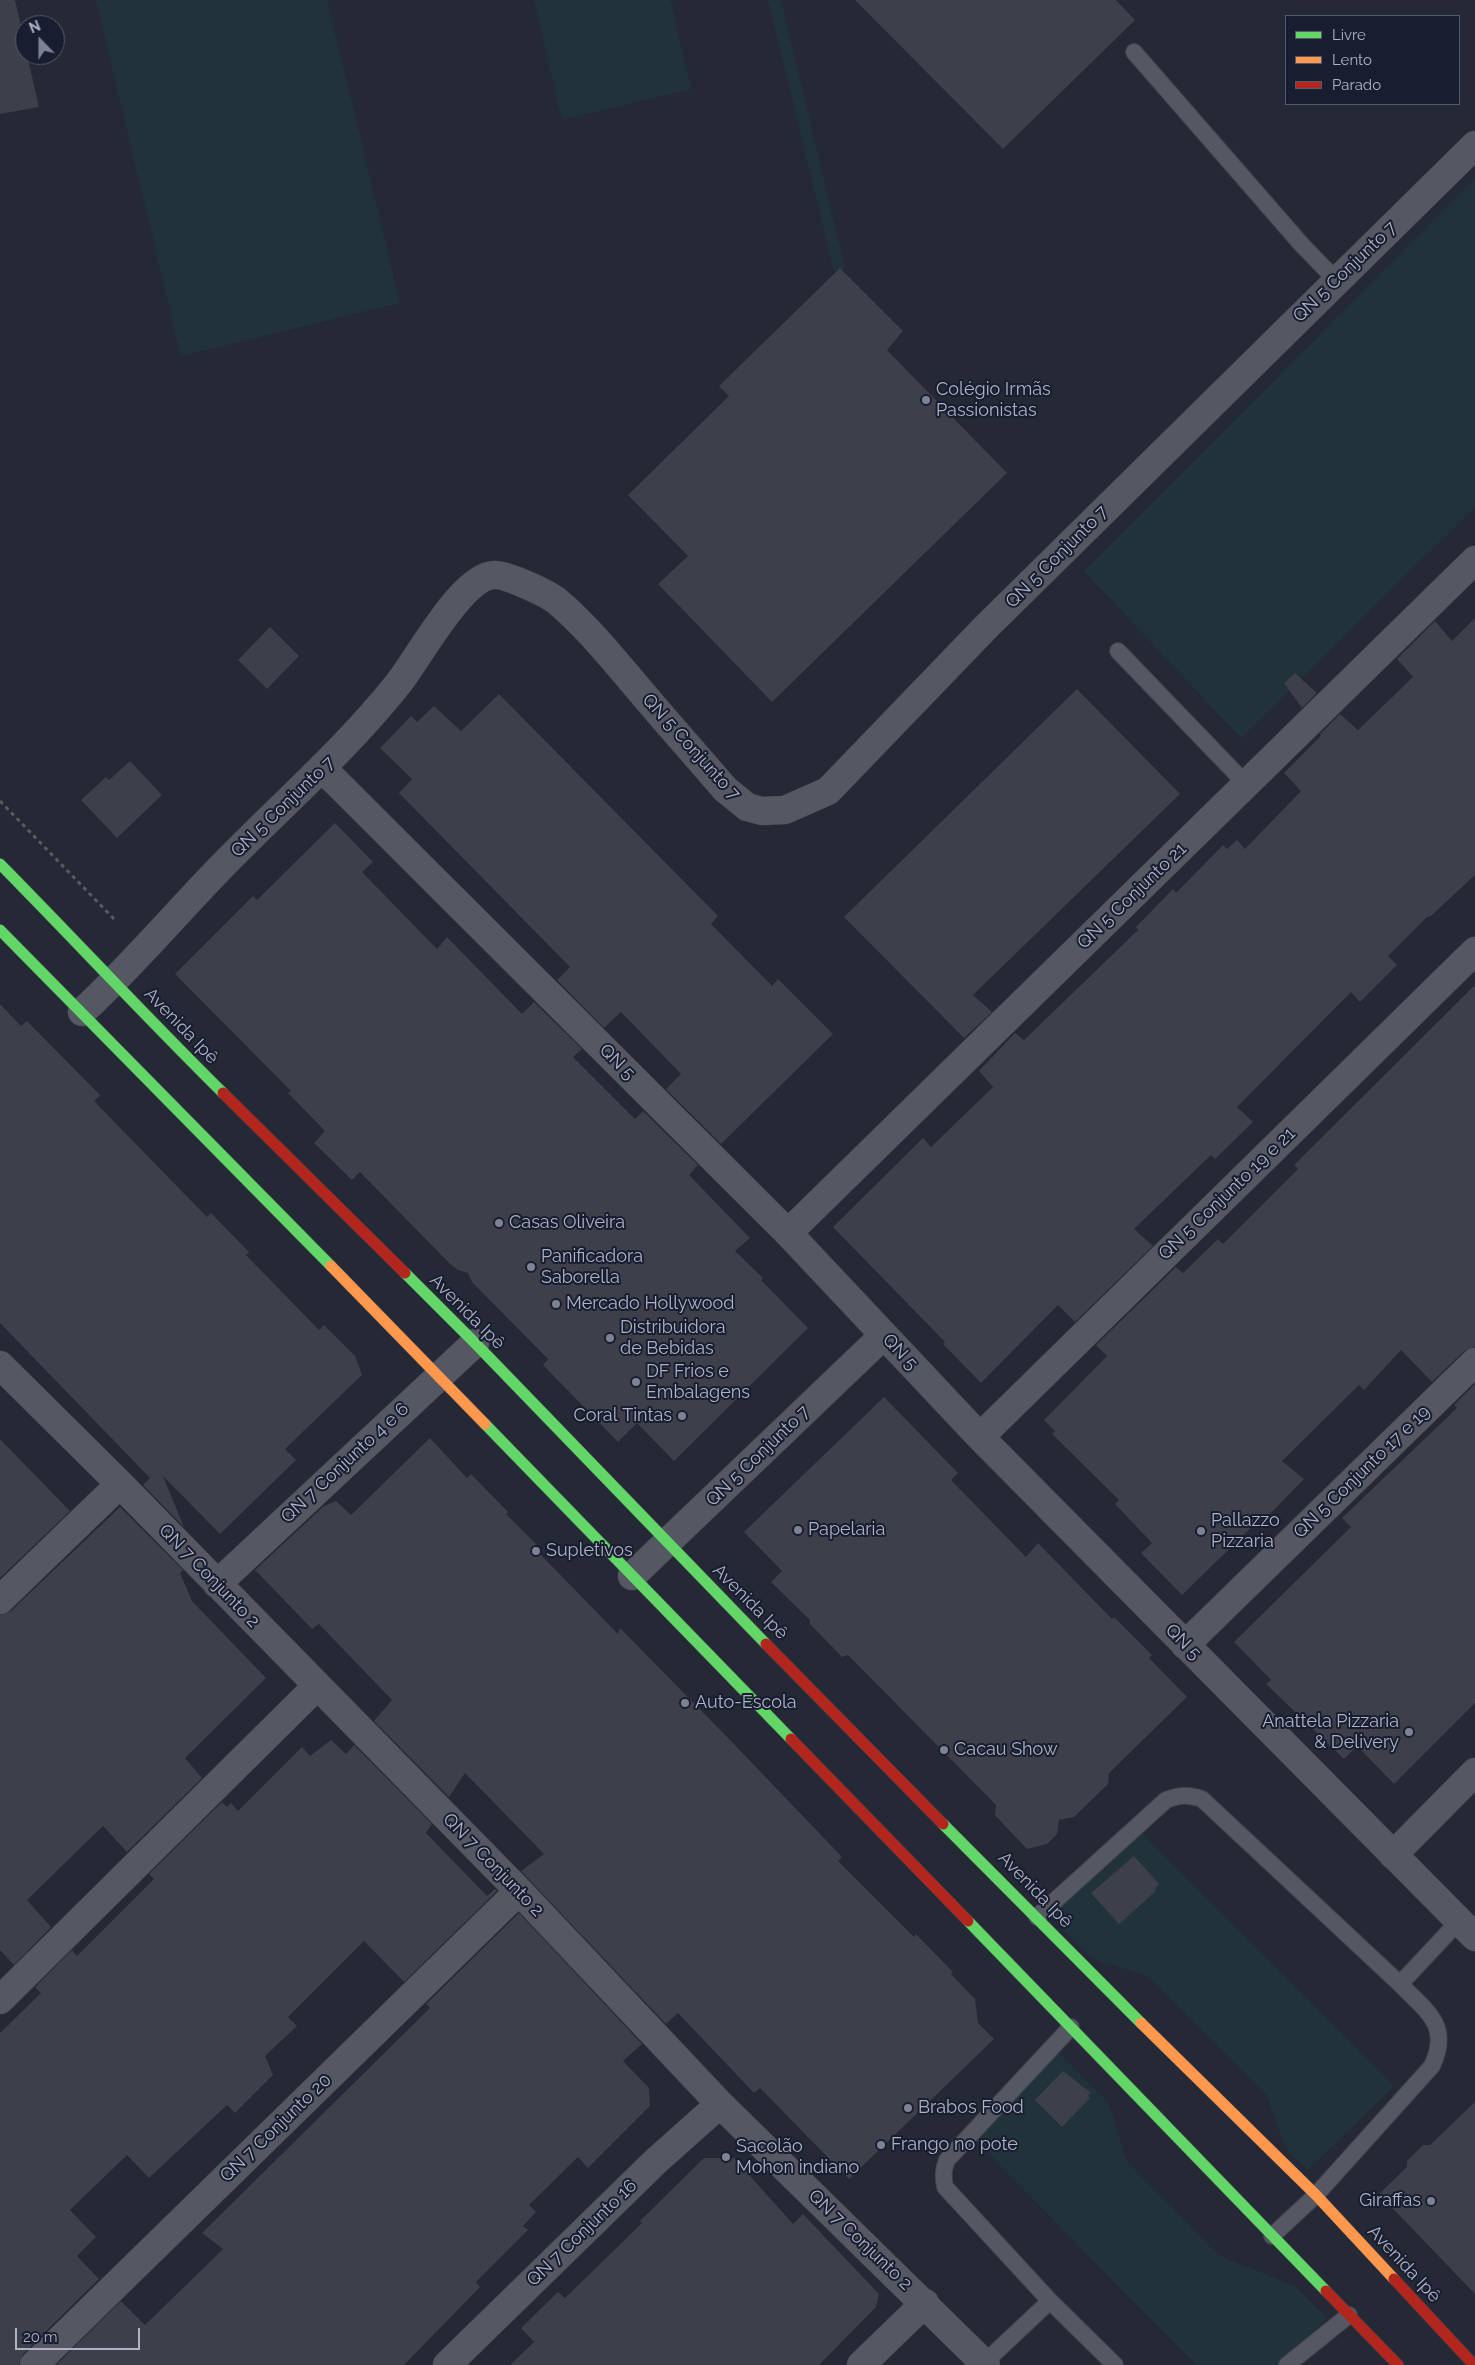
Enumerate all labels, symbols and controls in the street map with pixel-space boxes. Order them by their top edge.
north arrow [15,15,65,65]
legend [1285,15,1460,105]
text: N [27,18,43,36]
text: Livre [1332,26,1366,44]
text: Lento [1332,51,1372,69]
text: Parado [1332,76,1381,94]
street label: QN 5 Conjunto 7 [1289,217,1401,327]
place label: Colégio Irmãs Passionistas [936,379,1051,422]
marker: Colégio Irmãs Passionistas [920,394,932,406]
street label: QN 5 Conjunto 7 [1001,501,1113,613]
street label: QN 5 Conjunto 7 [638,689,744,805]
street label: QN 5 Conjunto 7 [227,752,339,862]
street label: QN 5 Conjunto 21 [1073,838,1191,954]
street label: Avenida Ipê [139,983,223,1069]
street label: QN 5 [595,1040,639,1084]
street label: QN 5 Conjunto 19 e 21 [1154,1123,1300,1265]
place label: Casas Oliveira [509,1212,625,1234]
marker: Casas Oliveira [493,1217,505,1229]
place label: Panificadora Saborella [541,1246,643,1288]
marker: Panificadora Saborella [525,1261,537,1273]
street label: Avenida Ipê [425,1270,509,1354]
place label: Mercado Hollywood [566,1293,734,1315]
marker: Mercado Hollywood [550,1298,562,1310]
place label: Distribuidora de Bebidas [620,1317,725,1360]
street label: QN 5 [878,1329,922,1375]
marker: Distribuidora de Bebidas [604,1332,616,1344]
place label: DF Frios e Embalagens [646,1361,750,1404]
marker: DF Frios e Embalagens [630,1376,642,1388]
street label: QN 7 Conjunto 4 e 6 [277,1398,413,1528]
street label: QN 5 Conjunto 7 [702,1401,814,1511]
street label: QN 5 Conjunto 17 e 19 [1289,1401,1435,1543]
place label: Coral Tintas [574,1405,672,1427]
marker: Coral Tintas [676,1410,688,1422]
place label: Pallazzo Pizzaria [1211,1510,1280,1552]
place label: Papelaria [808,1519,885,1541]
street label: QN 7 Conjunto 2 [154,1520,264,1632]
marker: Papelaria [792,1524,804,1536]
marker: Pallazzo Pizzaria [1195,1525,1207,1537]
place label: Supletivos [546,1540,633,1562]
marker: Supletivos [530,1545,542,1557]
street label: Avenida Ipê [708,1560,792,1644]
street label: QN 5 [1161,1620,1205,1664]
place label: Auto-Escola [695,1692,797,1714]
marker: Auto-Escola [679,1697,691,1709]
place label: Anattela Pizzaria & Delivery [1262,1711,1399,1754]
marker: Anattela Pizzaria & Delivery [1403,1726,1415,1738]
place label: Cacau Show [954,1739,1058,1761]
marker: Cacau Show [938,1744,950,1756]
street label: QN 7 Conjunto 2 [438,1809,548,1921]
street label: Avenida Ipê [993,1847,1077,1933]
street label: QN 7 Conjunto 20 [216,2069,336,2187]
place label: Brabos Food [918,2097,1024,2119]
marker: Brabos Food [902,2102,914,2114]
place label: Frango no pote [891,2134,1018,2156]
place label: Sacolão Mohon indiano [736,2136,859,2178]
marker: Frango no pote [875,2139,887,2151]
marker: Sacolão Mohon indiano [720,2151,732,2163]
street label: QN 7 Conjunto 16 [522,2175,642,2291]
street label: QN 7 Conjunto 2 [804,2185,916,2295]
place label: Giraffas [1359,2190,1421,2212]
marker: Giraffas [1425,2195,1437,2207]
street label: Avenida Ipê [1363,2221,1445,2307]
scale bar [18,2318,142,2350]
text: 20 m [23,2328,58,2346]

